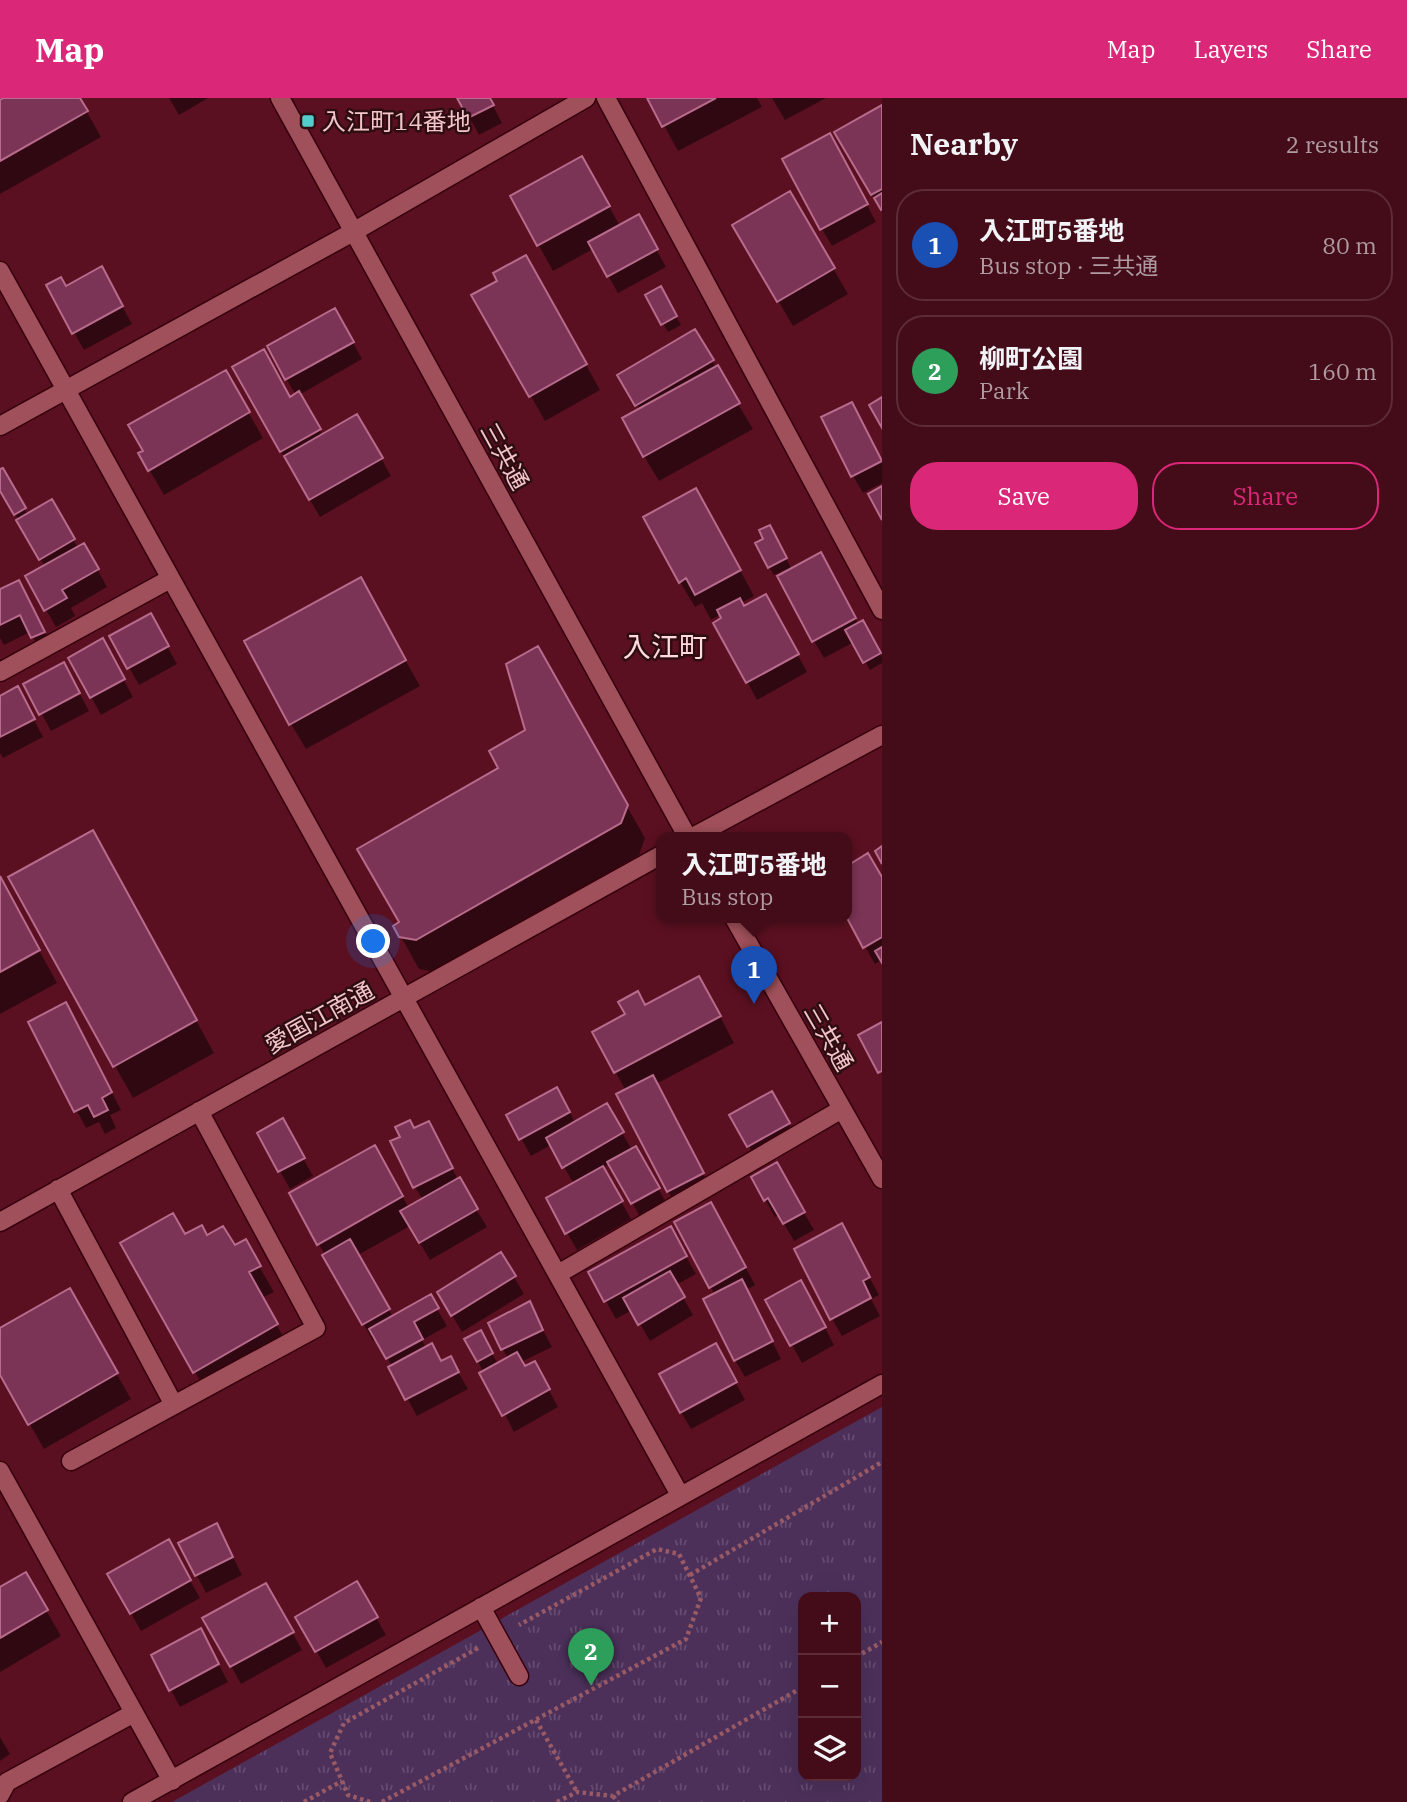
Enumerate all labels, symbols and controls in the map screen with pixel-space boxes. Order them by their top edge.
text: Map [35,28,104,71]
text: Map [1107,33,1155,65]
text: Layers [1193,33,1268,65]
text: Share [1306,33,1372,65]
place label: 入江町14番地 [322,105,471,137]
marker: 入江町14番地 [300,113,316,129]
text: Nearby [910,124,1018,163]
text: 2 results [1286,129,1379,159]
text: 入江町5番地 [979,213,1125,247]
text: 1 [928,230,942,260]
text: 80 m [1322,230,1377,260]
text: Bus stop · 三共通 [979,250,1158,280]
text: 柳町公園 [979,341,1083,375]
text: 2 [928,356,942,386]
text: 160 m [1308,356,1377,386]
text: Park [979,375,1029,405]
street label: 三共通 [474,417,536,495]
button: Save [910,462,1138,530]
button: Share [1152,462,1379,530]
district label: 入江町 [623,628,707,665]
popup [656,832,852,923]
text: 入江町5番地 [681,847,827,881]
text: Bus stop [681,881,773,911]
your location [356,924,390,958]
pin: 1 [731,946,777,1004]
street label: 愛国江南通 [259,974,379,1060]
street label: 三共通 [797,998,861,1076]
map controls [798,1592,861,1781]
button: + [798,1592,861,1655]
pin: 2 [568,1628,614,1686]
button: − [798,1655,861,1718]
button: layers [798,1718,861,1781]

